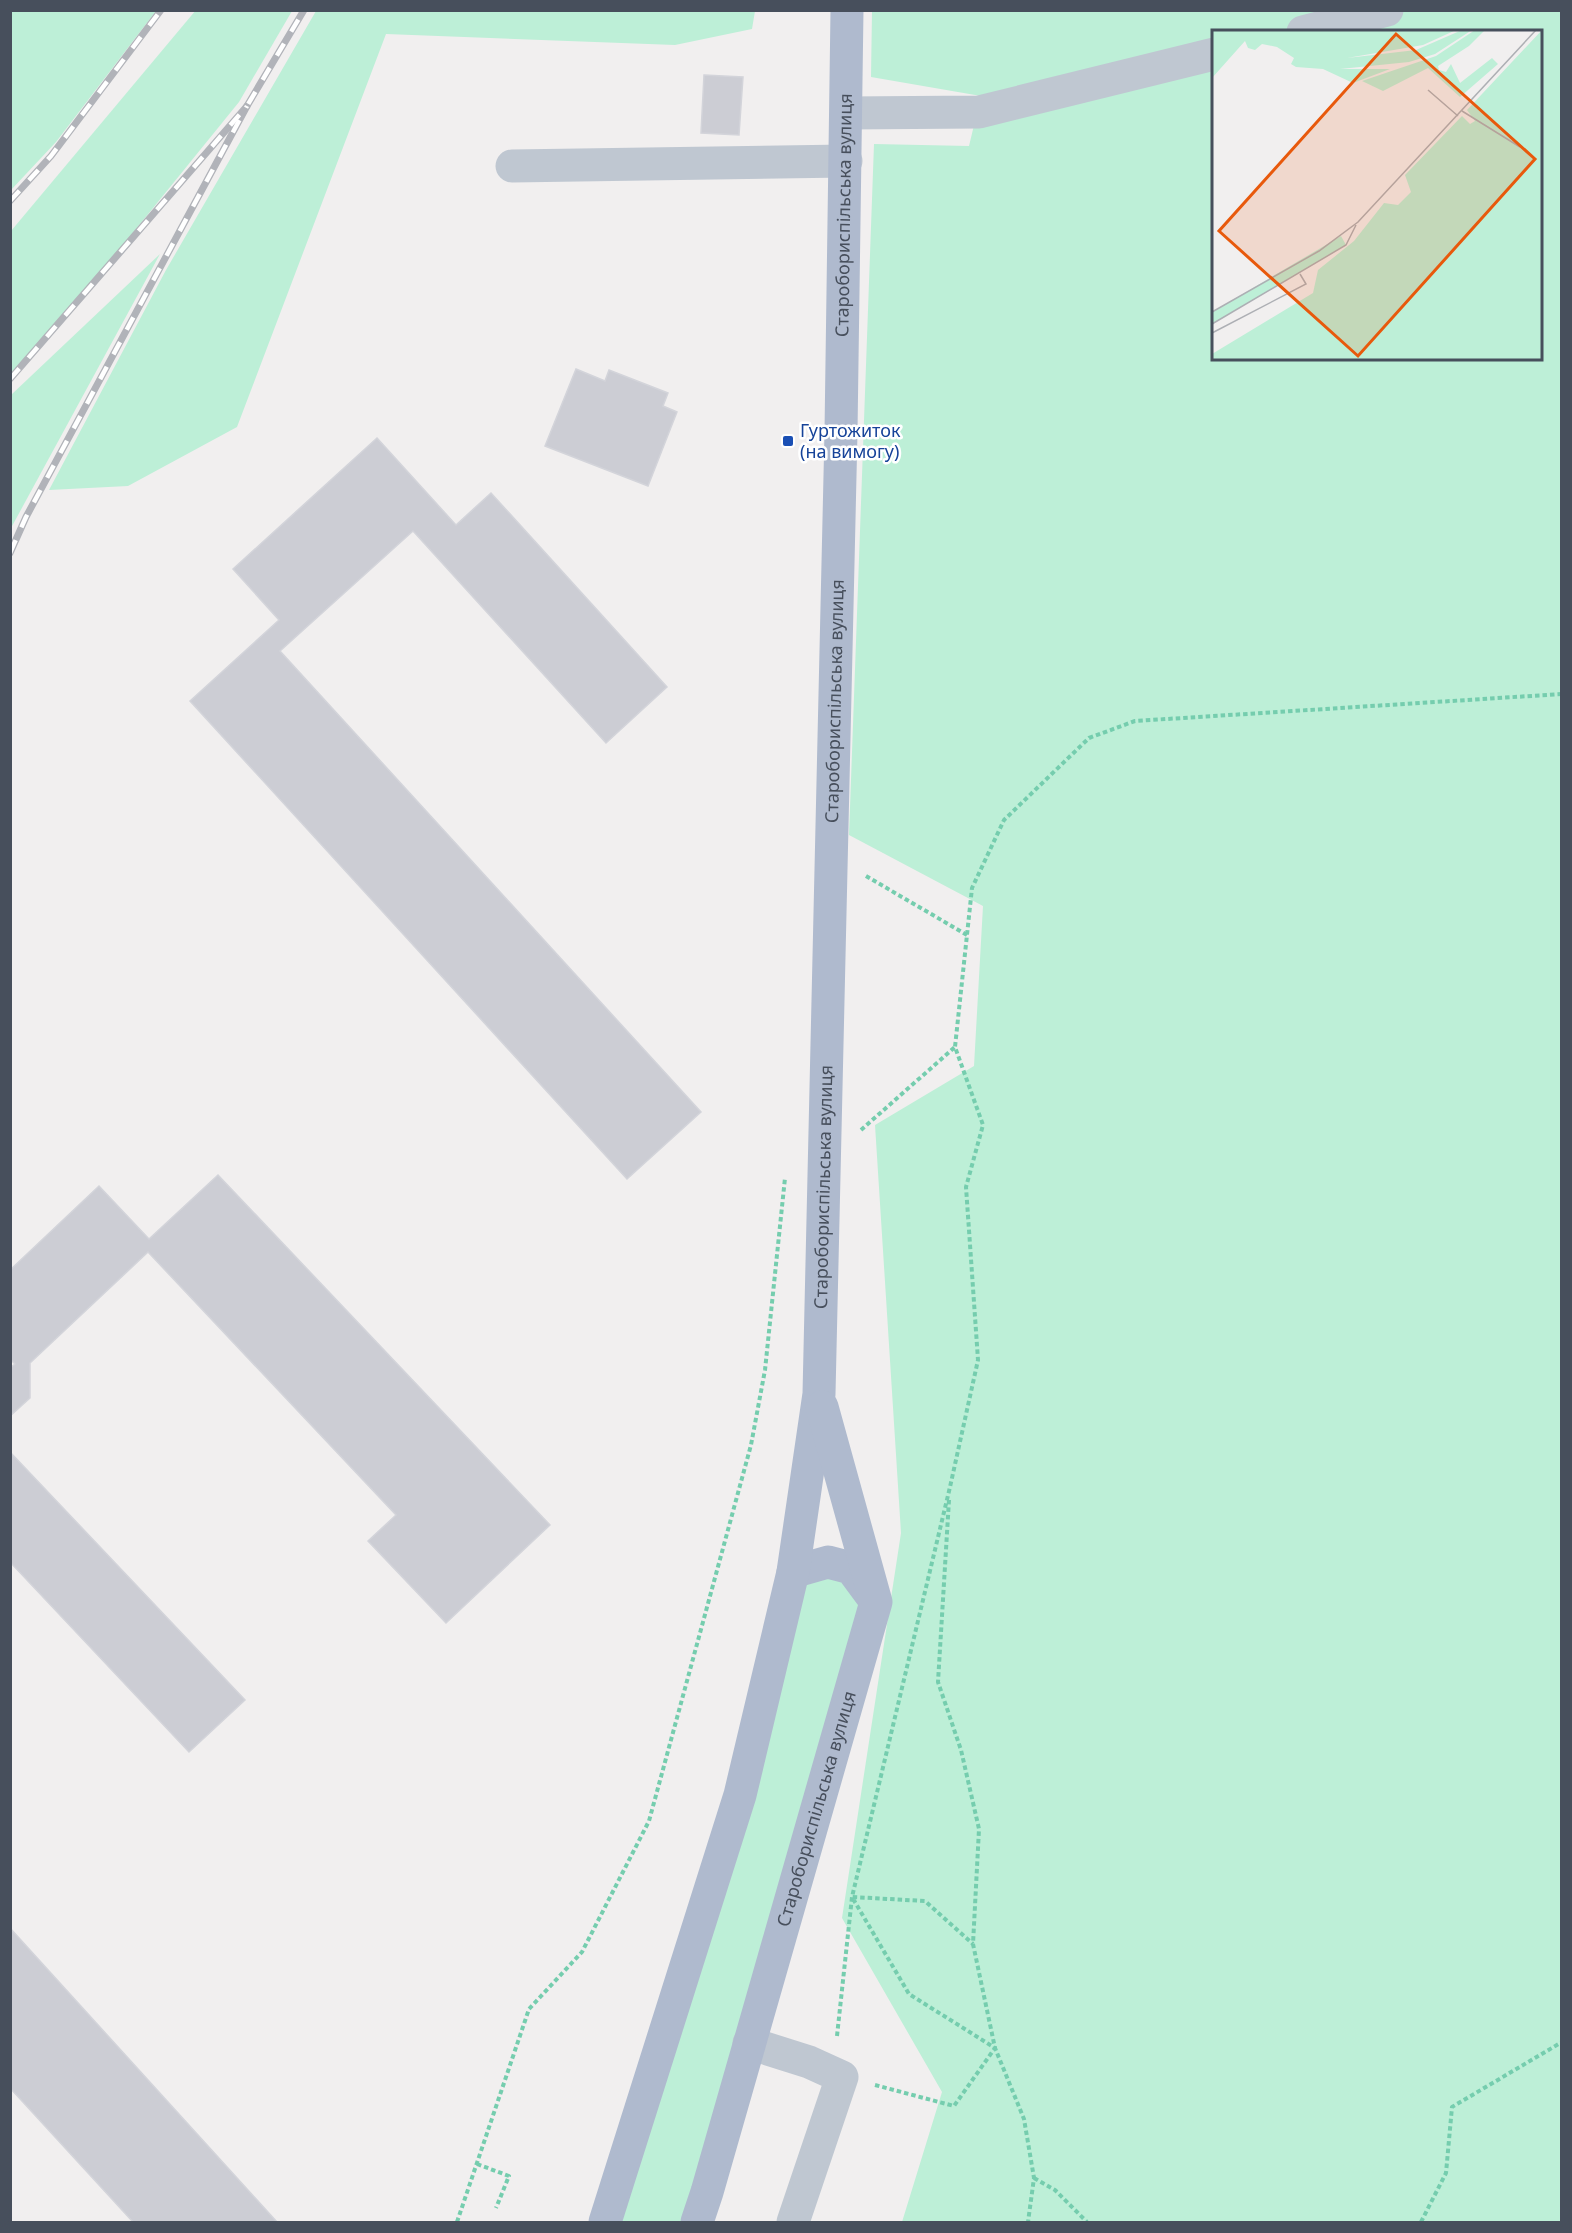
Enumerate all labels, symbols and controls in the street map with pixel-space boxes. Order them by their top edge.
inset map [1212,30,1542,360]
street label: Старобориспільська вулиця [829,93,857,337]
place label: Гуртожиток (на вимогу) [800,418,901,463]
marker: Гуртожиток (на вимогу) [781,434,795,448]
street label: Старобориспільська вулиця [819,579,849,823]
street label: Старобориспільська вулиця [808,1065,838,1309]
street label: Старобориспільська вулиця [771,1688,861,1929]

